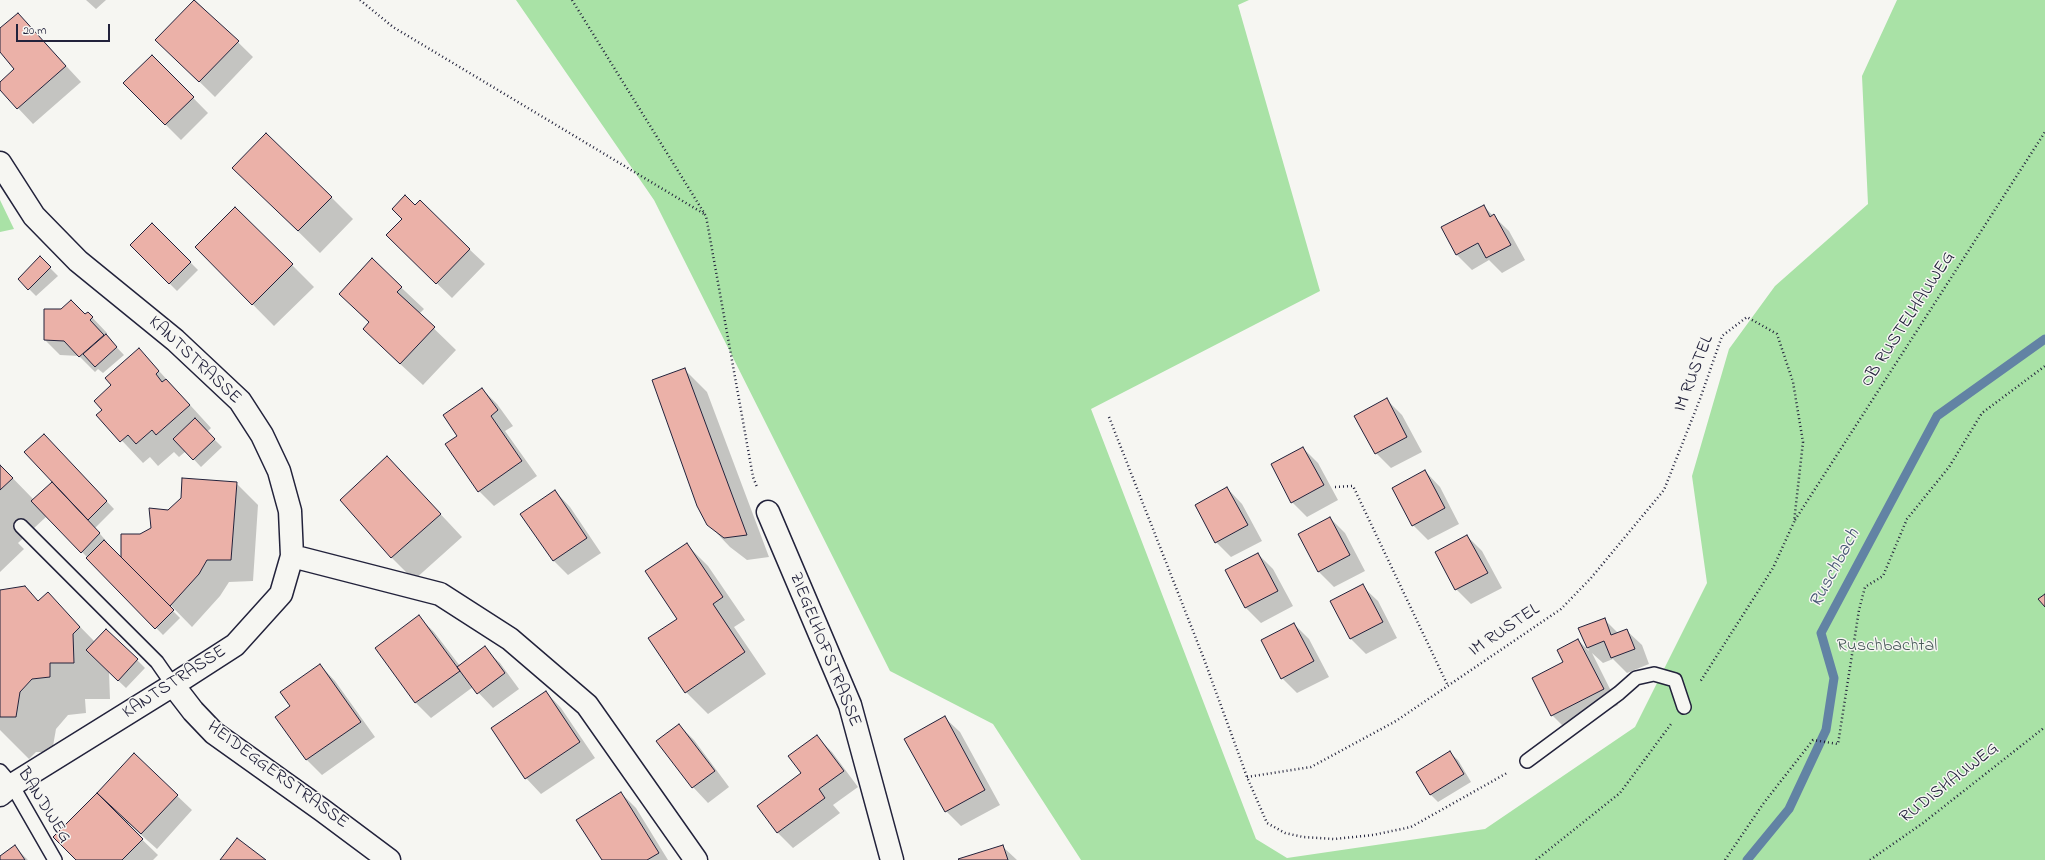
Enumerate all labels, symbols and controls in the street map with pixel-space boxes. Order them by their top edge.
scale bar [18,16,112,42]
text: 20 m [23,22,46,40]
street label: OB RUSTELHAUWEG [1857,248,1961,392]
street label: KANTSTRASSE [143,312,245,410]
street label: IM RUSTEL [1671,333,1719,415]
water label: Ruschbach [1806,526,1866,612]
street label: ZIEGELHOFSTRASSE [783,570,865,730]
street label: IM RUSTEL [1466,600,1544,662]
park label: Ruschbachtal [1837,636,1937,658]
street label: KANTSTRASSE [119,641,231,725]
street label: HEIDEGGERSTRASSE [202,717,352,835]
street label: RUDISHAUWEG [1896,739,2004,829]
street label: BANDWEG [11,764,75,848]

